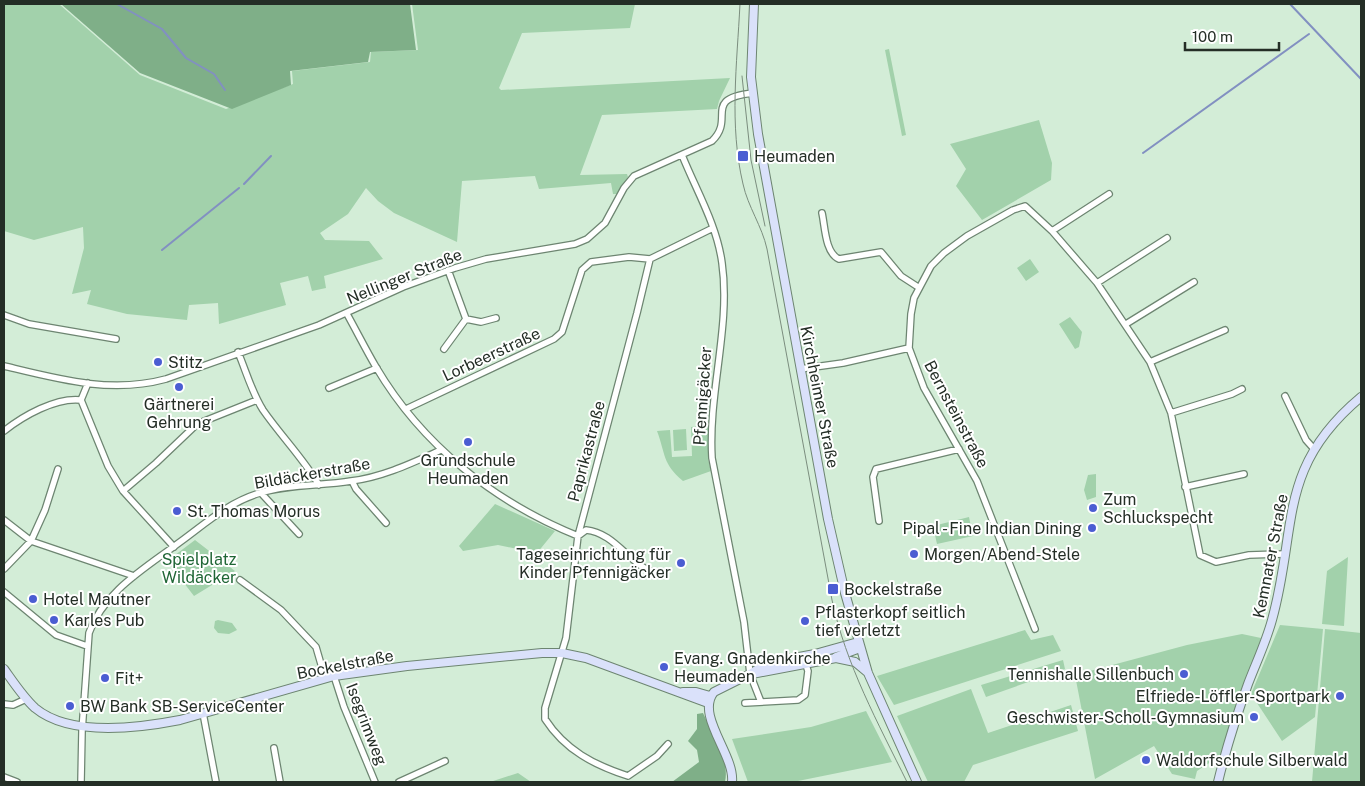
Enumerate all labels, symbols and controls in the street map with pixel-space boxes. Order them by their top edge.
scale bar [1185,20,1279,52]
text: 100 m [1192,28,1233,45]
place label: Heumaden [754,147,835,166]
marker: Heumaden [736,149,750,163]
street label: Nellinger Straße [344,245,465,308]
street label: Lorbeerstraße [439,324,543,385]
street label: Kirchheimer Straße [796,324,843,470]
street label: Pfennigäcker [690,346,715,446]
place label: Stitz [168,353,203,372]
marker: Stitz [152,356,164,368]
street label: Bernsteinstraße [920,357,993,471]
marker: Gärtnerei Gehrung [173,381,185,393]
place label: Gärtnerei Gehrung [144,395,214,432]
street label: Paprikastraße [564,399,609,504]
marker: Grundschule Heumaden [462,436,474,448]
place label: Grundschule Heumaden [421,451,515,488]
street label: Bildäckerstraße [253,454,372,493]
place label: Zum Schluckspecht [1103,490,1213,527]
street label: Kemnater Straße [1249,492,1292,620]
place label: St. Thomas Morus [187,502,320,521]
marker: Zum Schluckspecht [1087,502,1099,514]
marker: St. Thomas Morus [171,505,183,517]
place label: Pipal - Fine Indian Dining [903,519,1082,538]
marker: Pipal - Fine Indian Dining [1086,522,1098,534]
place label: Tageseinrichtung für Kinder Pfennigäcker [516,545,671,582]
place label: Morgen/Abend-Stele [924,545,1080,564]
marker: Morgen/Abend-Stele [908,548,920,560]
park label: Spielplatz Wildäcker [162,550,237,587]
marker: Tageseinrichtung für Kinder Pfennigäcker [675,557,687,569]
place label: Bockelstraße [844,580,942,599]
marker: Bockelstraße [826,582,840,596]
place label: Hotel Mautner [43,590,151,609]
marker: Hotel Mautner [27,593,39,605]
place label: Pflasterkopf seitlich tief verletzt [815,603,965,640]
place label: Karles Pub [64,611,144,630]
marker: Karles Pub [48,614,60,626]
marker: Pflasterkopf seitlich tief verletzt [799,615,811,627]
street label: Bockelstraße [295,646,395,683]
place label: Evang. Gnadenkirche Heumaden [674,649,831,686]
marker: Evang. Gnadenkirche Heumaden [658,661,670,673]
place label: Tennishalle Sillenbuch [1007,665,1174,684]
marker: Tennishalle Sillenbuch [1178,668,1190,680]
place label: Fit+ [115,669,144,688]
marker: Fit+ [99,672,111,684]
street label: Isegrimweg [342,680,391,768]
place label: Elfriede-Löffler-Sportpark [1136,687,1330,706]
marker: Elfriede-Löffler-Sportpark [1334,690,1346,702]
place label: BW Bank SB-ServiceCenter [80,697,284,716]
marker: BW Bank SB-ServiceCenter [64,700,76,712]
place label: Geschwister-Scholl-Gymnasium [1007,708,1244,727]
marker: Geschwister-Scholl-Gymnasium [1248,711,1260,723]
place label: Waldorfschule Silberwald [1156,751,1347,770]
marker: Waldorfschule Silberwald [1140,754,1152,766]

